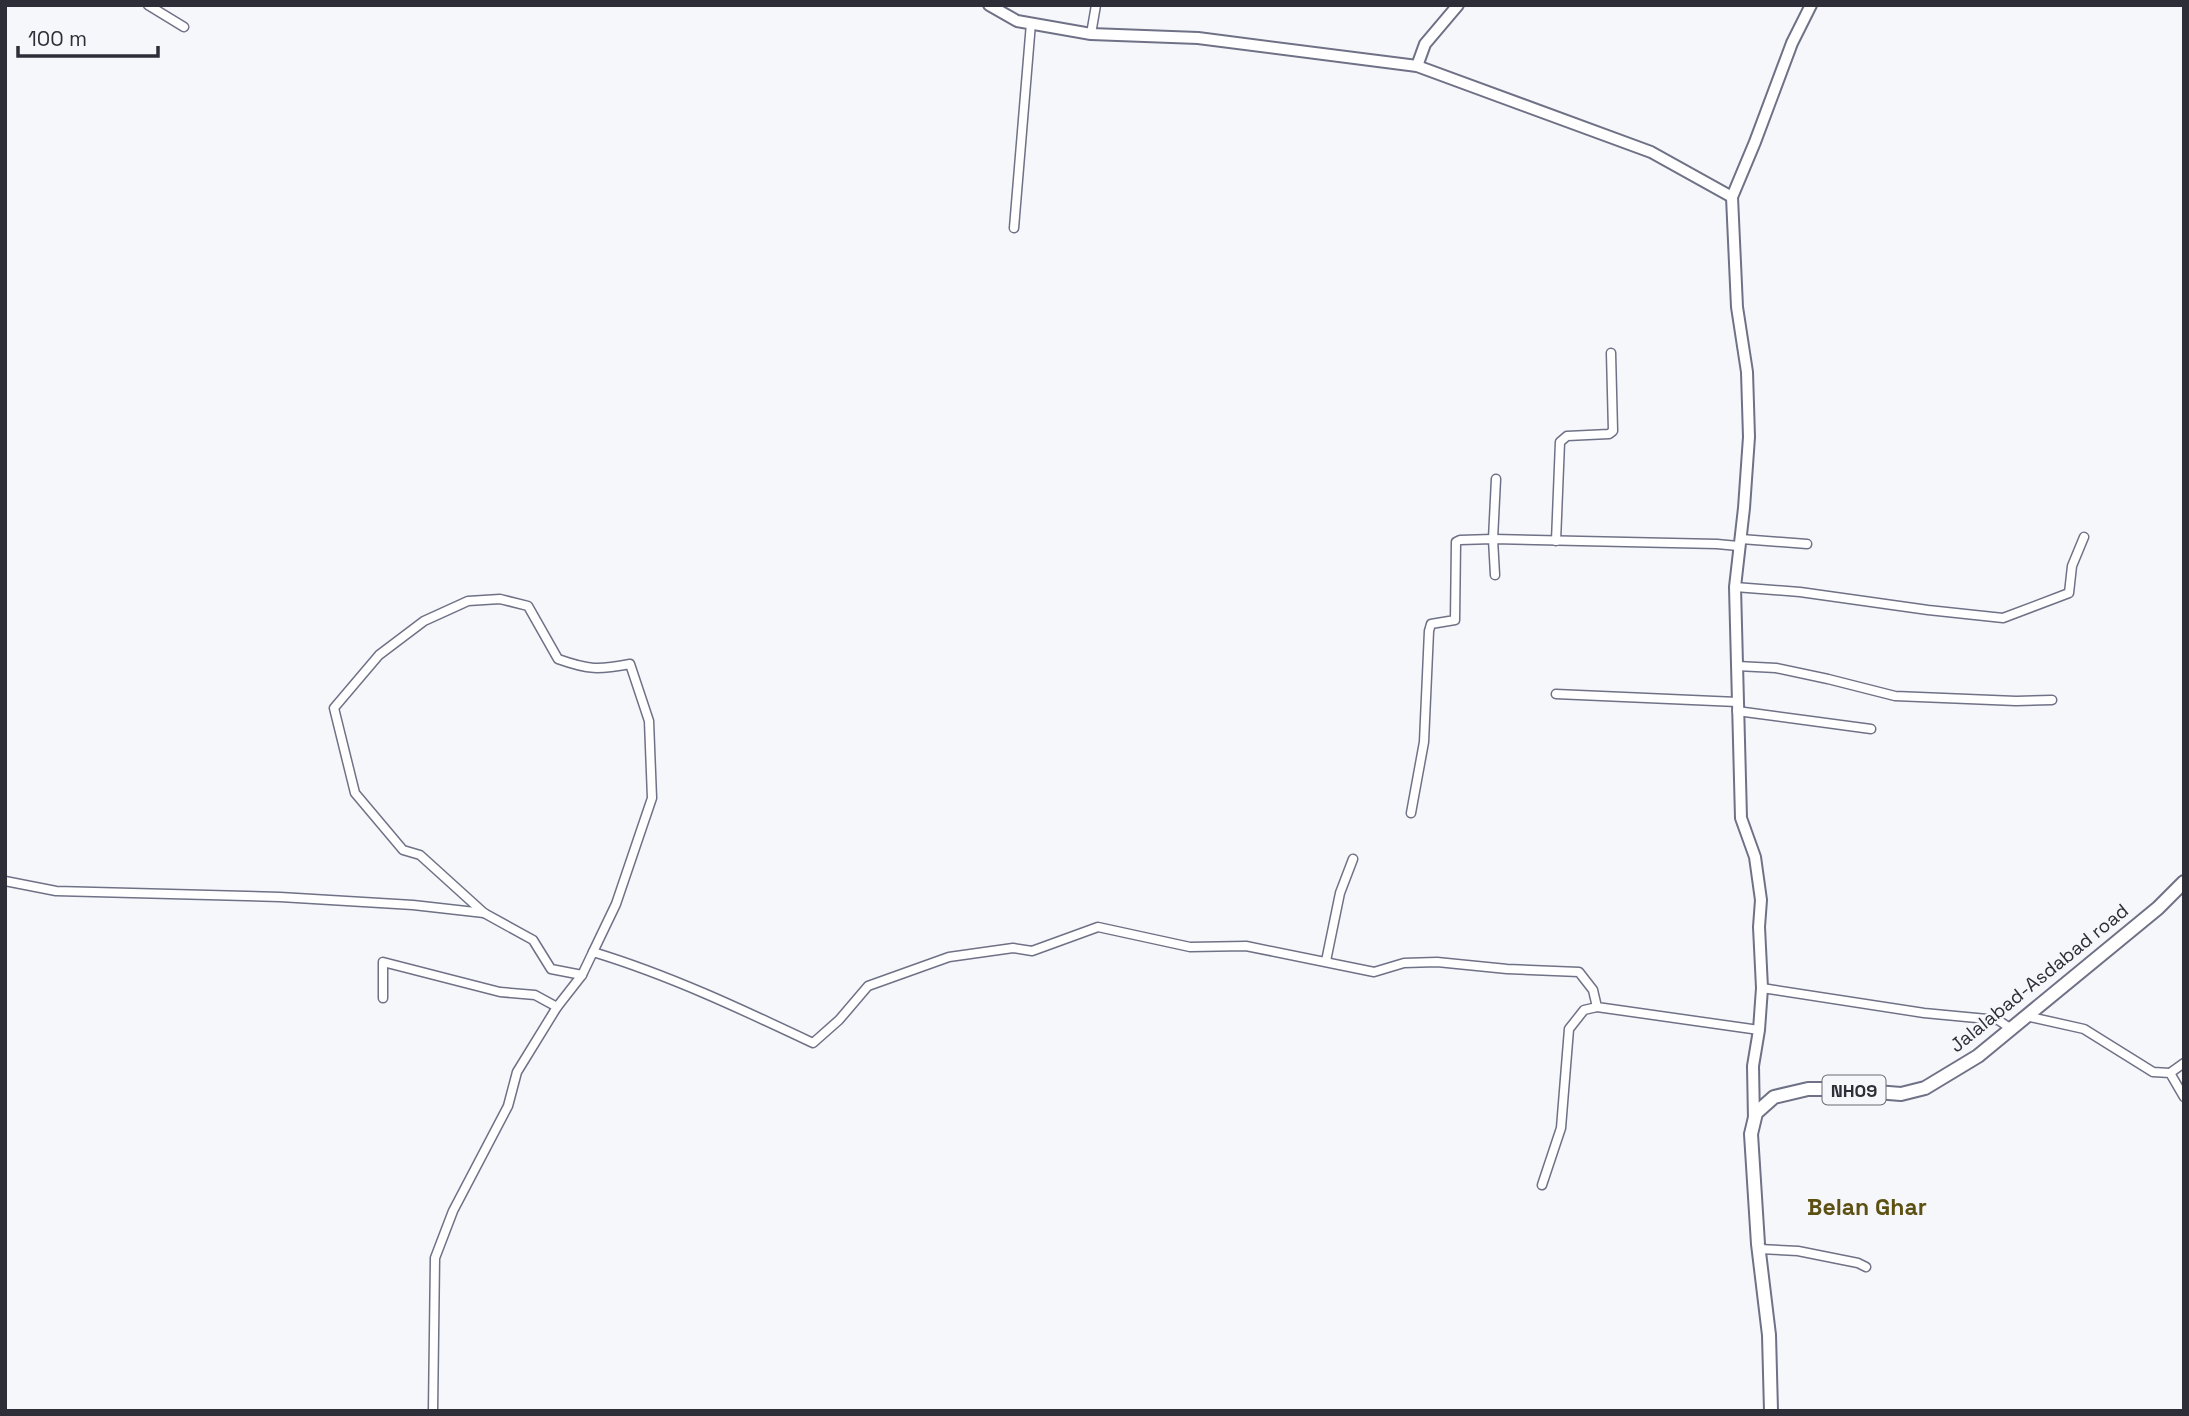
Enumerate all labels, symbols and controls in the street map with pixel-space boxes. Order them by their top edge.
scale bar [18,14,158,58]
text: 100 m [28,25,87,52]
street label: Jalalabad-Asdabad road [1944,898,2134,1058]
road number: NH09 [1822,1076,1885,1105]
district label: Belan Ghar [1807,1192,1927,1222]

